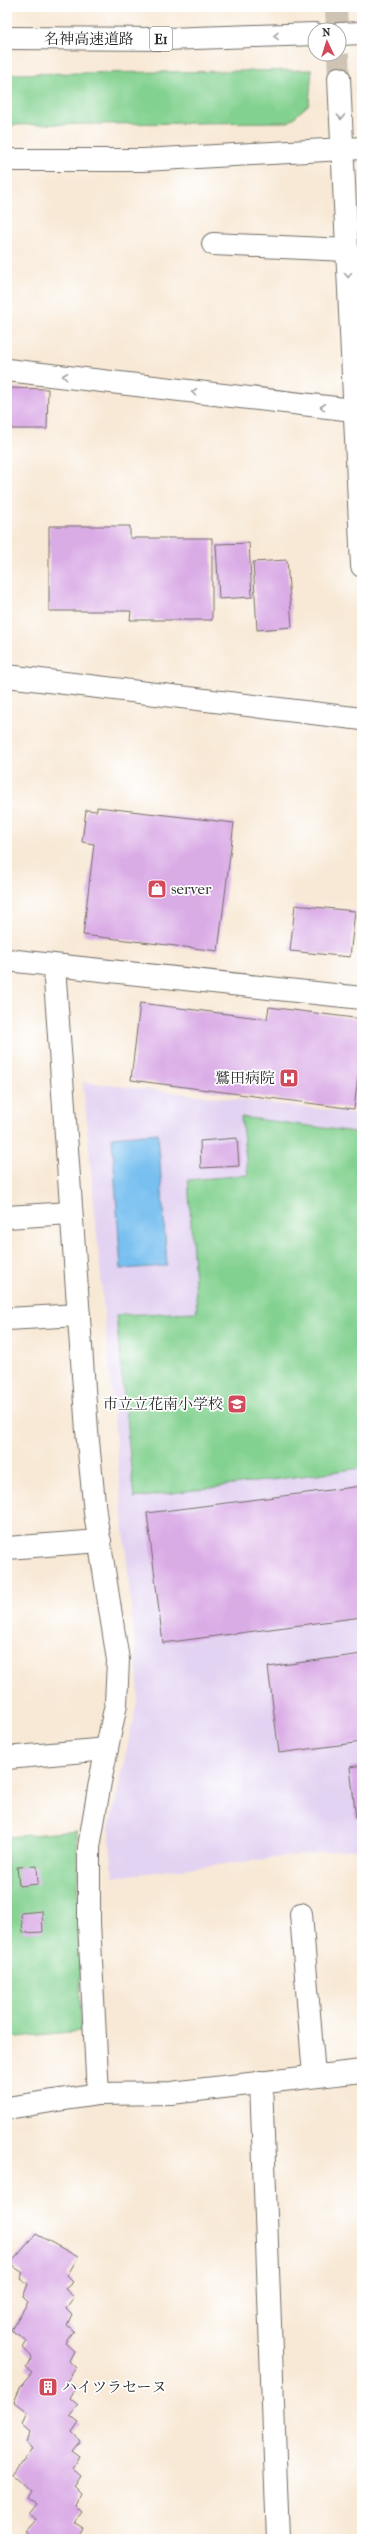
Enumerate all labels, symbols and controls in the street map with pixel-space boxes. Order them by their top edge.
north arrow [307,22,347,62]
text: N [322,26,332,39]
road number: E1 [150,27,172,51]
street label: 名神高速道路 [44,30,134,48]
one-way arrow [273,31,279,40]
one-way arrow [337,114,345,120]
one-way arrow [344,272,352,278]
one-way arrow [62,372,68,381]
one-way arrow [191,387,197,396]
one-way arrow [320,402,326,411]
shop icon: server [146,878,168,900]
place label: server [171,880,212,898]
hospital icon: 鷲田病院 [278,1067,300,1089]
place label: 鷲田病院 [215,1069,275,1087]
school or university icon: 市立立花南小学校 [226,1393,248,1415]
place label: 市立立花南小学校 [103,1395,223,1413]
building icon: ハイツラセーヌ [37,2376,59,2398]
place label: ハイツラセーヌ [62,2378,166,2396]

